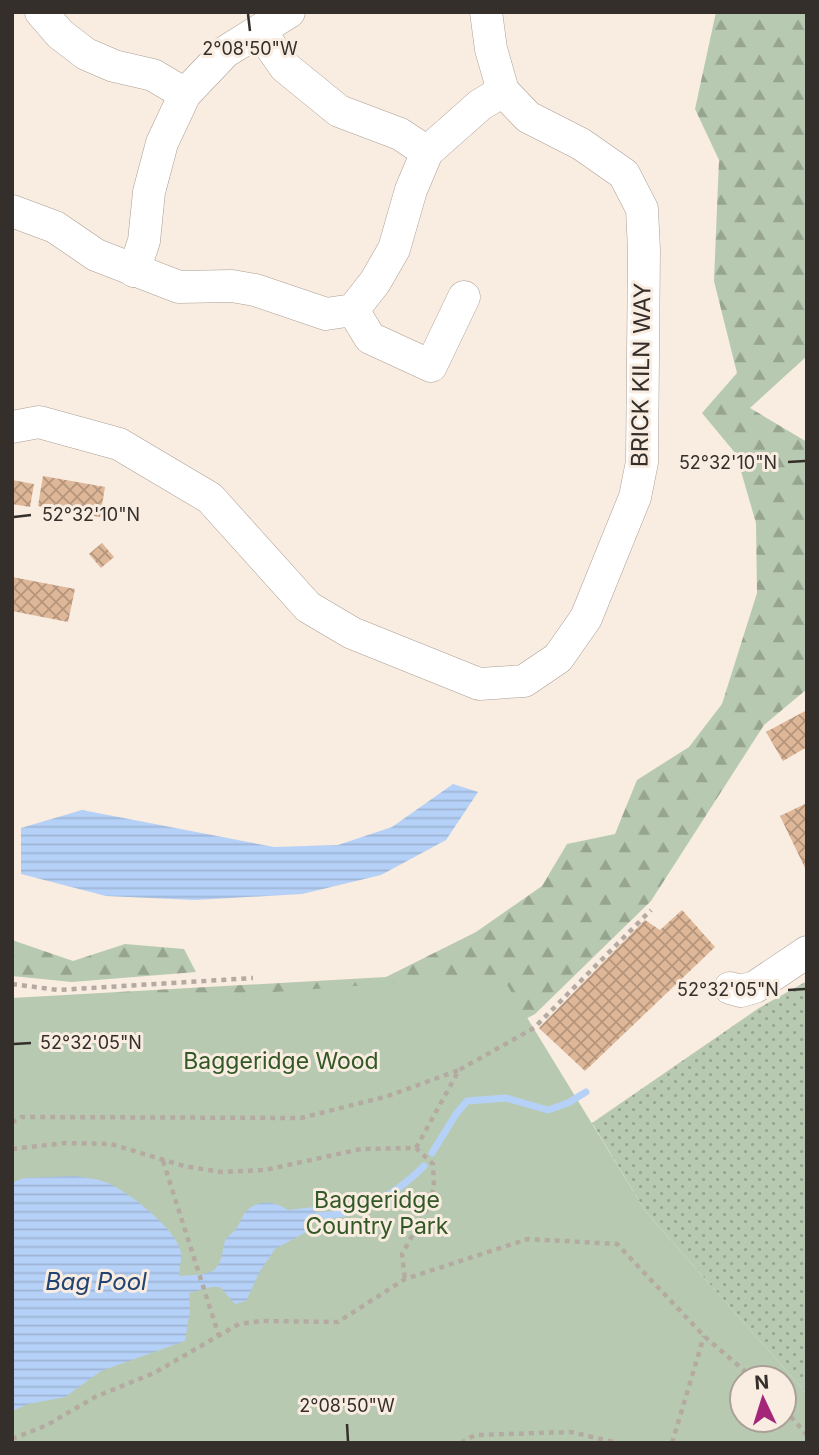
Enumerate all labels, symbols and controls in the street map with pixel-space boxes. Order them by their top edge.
text: 2°08'50"W [202,38,298,59]
street label: BRICK KILN WAY [625,282,657,467]
text: 52°32'10"N [679,452,777,473]
text: 52°32'10"N [42,504,140,525]
text: 52°32'05"N [677,979,779,1000]
text: 52°32'05"N [40,1032,142,1053]
park label: Baggeridge Wood [183,1047,379,1075]
park label: Baggeridge Country Park [306,1186,449,1240]
water label: Bag Pool [45,1267,147,1296]
north arrow [728,1364,798,1434]
text: N [754,1371,770,1395]
text: 2°08'50"W [299,1395,395,1416]

